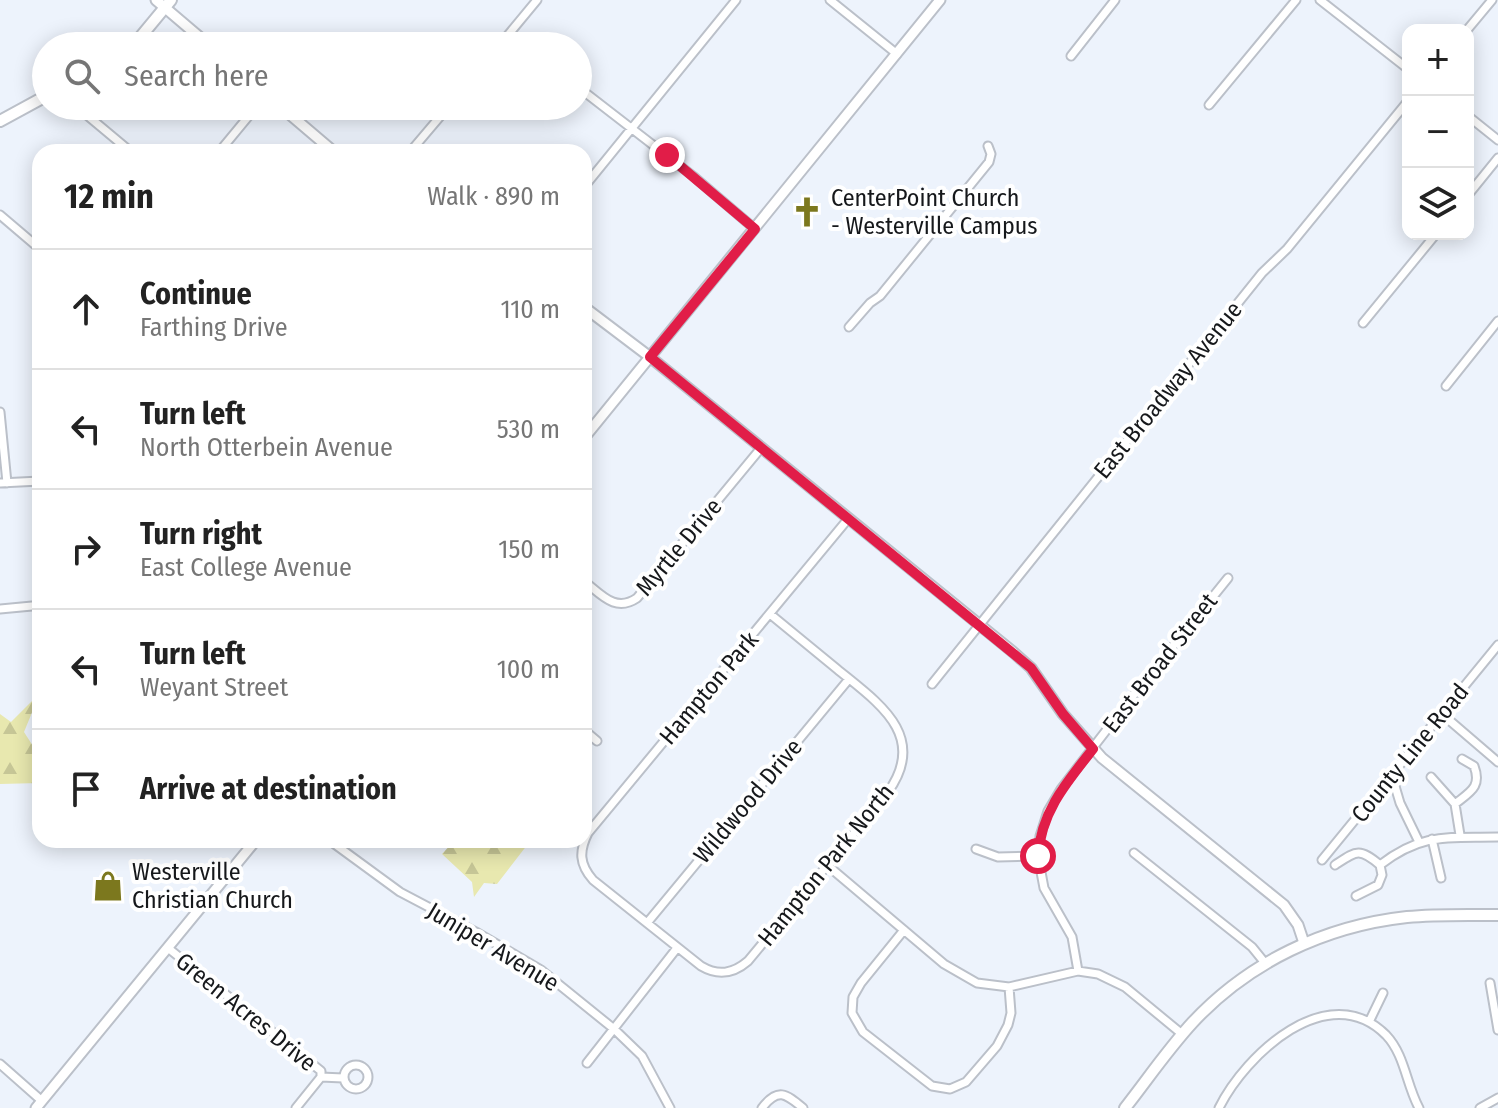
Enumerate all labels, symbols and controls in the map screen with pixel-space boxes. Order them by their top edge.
map controls [1402,24,1474,240]
button: + [1402,24,1474,96]
search box [32,32,592,120]
icon: search [60,54,104,98]
text: Search here [124,58,269,94]
button: − [1402,96,1474,168]
route end [649,137,685,173]
button: layers [1402,168,1474,240]
text: 12 min [64,176,154,217]
text: Walk · 890 m [427,181,560,212]
place label: CenterPoint Church - Westerville Campus [831,184,1038,240]
church icon: CenterPoint Church - Westerville Campus [790,195,824,229]
text: Continue [140,276,252,312]
icon: ahead [64,287,108,331]
text: 110 m [500,294,560,325]
street label: East Broadway Avenue [1088,296,1248,484]
text: Farthing Drive [140,312,287,343]
text: Turn left [140,396,246,432]
icon: left [64,407,108,451]
text: 530 m [497,414,560,445]
text: North Otterbein Avenue [140,432,393,463]
street label: Myrtle Drive [630,493,728,601]
text: Turn right [140,516,262,552]
icon: right [64,527,108,571]
text: 150 m [498,534,560,565]
text: East College Avenue [140,552,352,583]
street label: East Broad Street [1097,588,1223,738]
street label: Hampton Park [654,625,765,750]
text: Turn left [140,636,246,672]
icon: left [64,647,108,691]
text: 100 m [497,654,560,685]
text: Weyant Street [140,672,288,703]
street label: County Line Road [1346,678,1474,828]
street label: Wildwood Drive [688,733,808,869]
icon: arrive [64,767,108,811]
text: Arrive at destination [140,771,397,807]
street label: Hampton Park North [752,778,900,952]
route start [1020,838,1056,874]
place label: Westerville Christian Church [132,858,293,914]
shop icon: Westerville Christian Church [91,869,125,903]
street label: Juniper Avenue [422,897,564,997]
street label: Green Acres Drive [170,947,322,1077]

